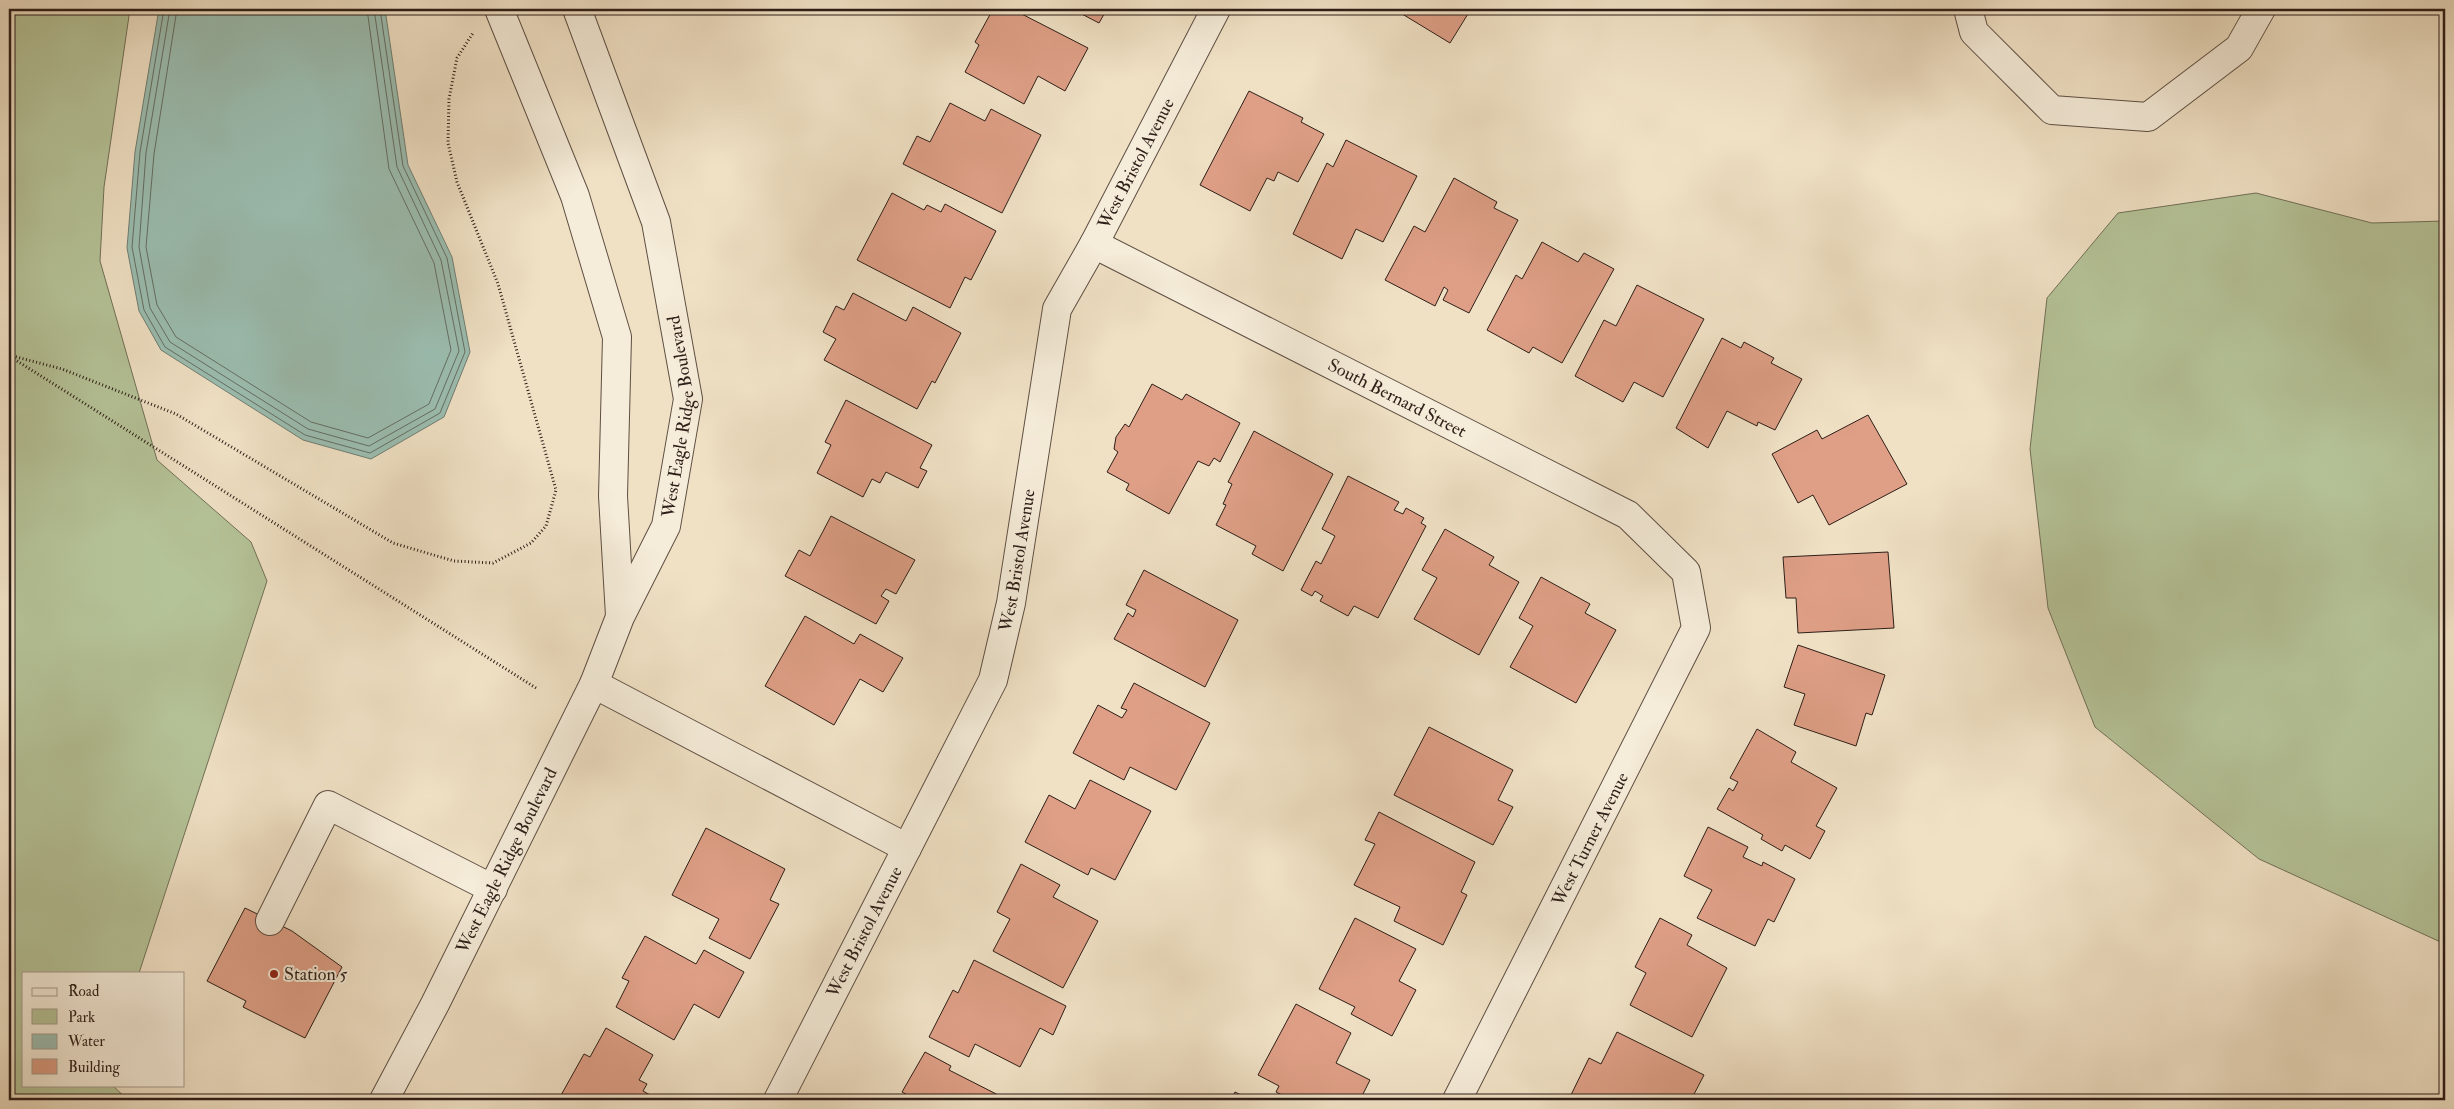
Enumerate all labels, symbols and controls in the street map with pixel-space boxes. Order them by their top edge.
street label: West Bristol Avenue [1092,94,1180,234]
street label: West Eagle Ridge Boulevard [657,314,700,520]
street label: South Bernard Street [1324,354,1470,443]
street label: West Bristol Avenue [993,487,1041,635]
street label: West Eagle Ridge Boulevard [451,764,563,958]
street label: West Turner Avenue [1546,768,1634,911]
street label: West Bristol Avenue [821,862,908,1002]
place label: Station 5 [284,963,348,986]
marker: Station 5 [268,968,280,980]
legend [22,972,185,1086]
text: Road [68,982,100,1001]
text: Park [68,1008,95,1027]
text: Water [67,1032,105,1051]
text: Building [68,1058,120,1077]

